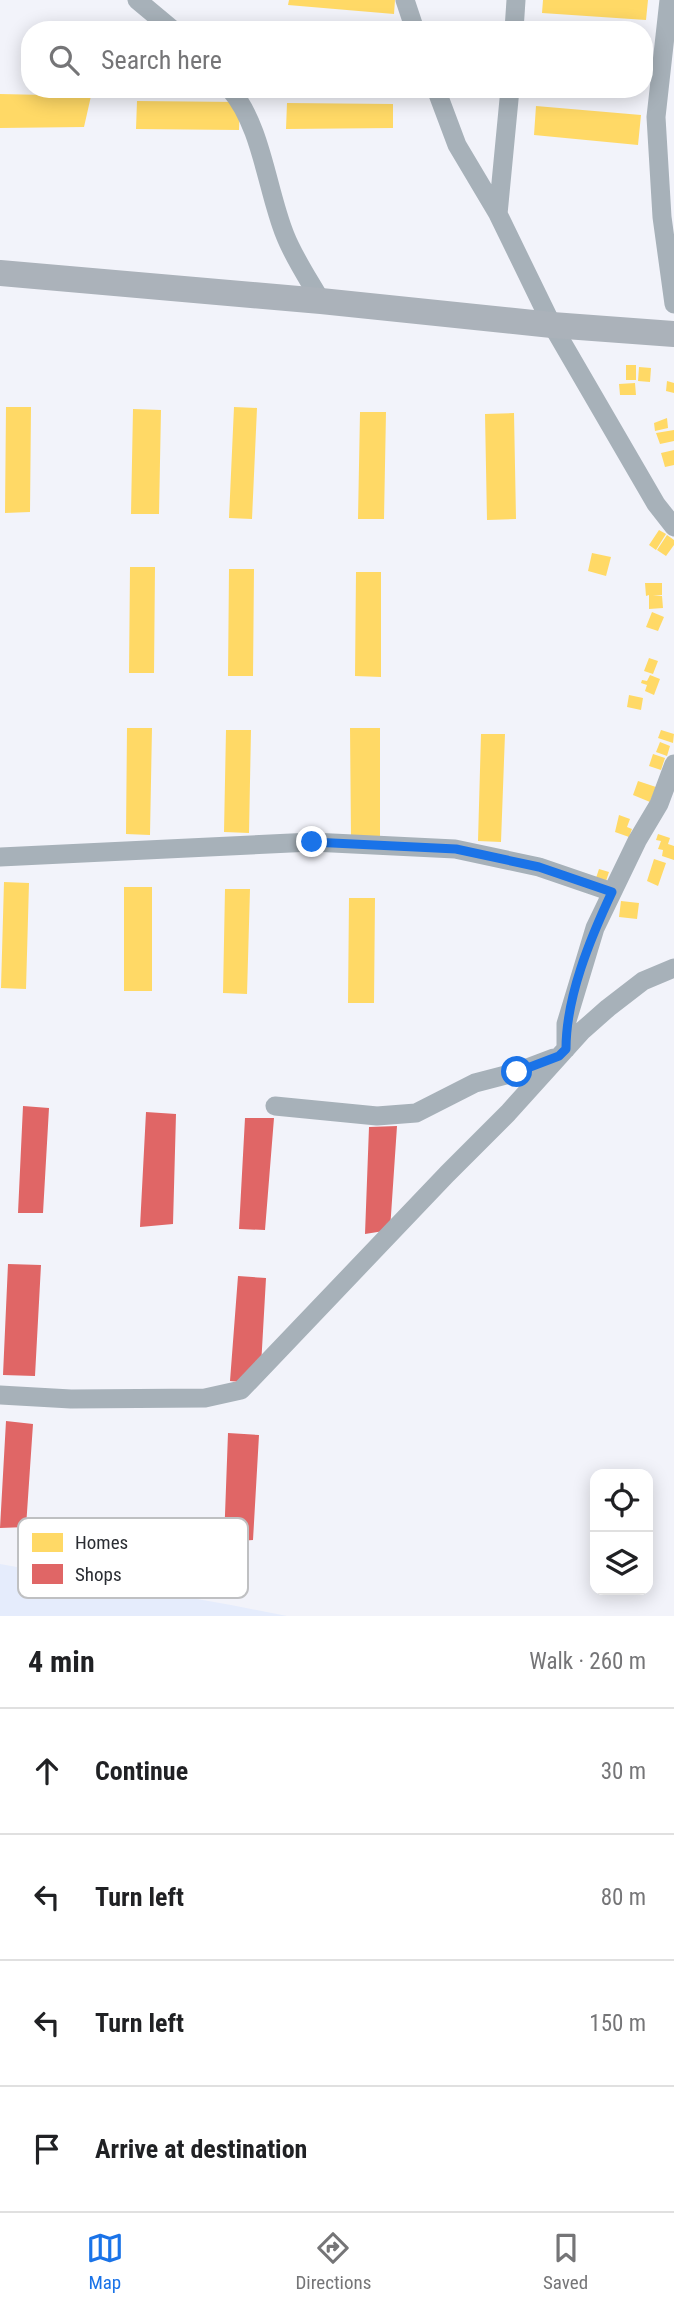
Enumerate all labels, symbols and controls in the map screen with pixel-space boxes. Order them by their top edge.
search box [21,21,653,98]
icon: search [45,41,83,79]
text: Search here [101,45,222,75]
route end [296,826,327,857]
route start [501,1056,532,1087]
map controls [590,1469,653,1595]
button: locate [590,1469,653,1532]
legend [18,1518,248,1598]
text: Homes [75,1531,128,1554]
button: layers [590,1532,653,1595]
text: Shops [75,1563,122,1586]
text: 4 min [28,1644,95,1679]
text: Walk · 260 m [529,1648,646,1675]
icon: ahead [28,1752,66,1790]
text: Continue [95,1756,188,1786]
text: 30 m [601,1758,646,1785]
icon: left [28,1878,66,1916]
text: Turn left [95,1882,184,1912]
text: 80 m [601,1884,646,1911]
icon: left [28,2004,66,2042]
text: Turn left [95,2008,184,2038]
text: 150 m [589,2010,646,2037]
icon: arrive [28,2130,66,2168]
text: Arrive at destination [95,2134,307,2164]
tab: Map [86,2229,124,2294]
tab: Directions [295,2229,371,2294]
tab: Saved [543,2229,588,2294]

